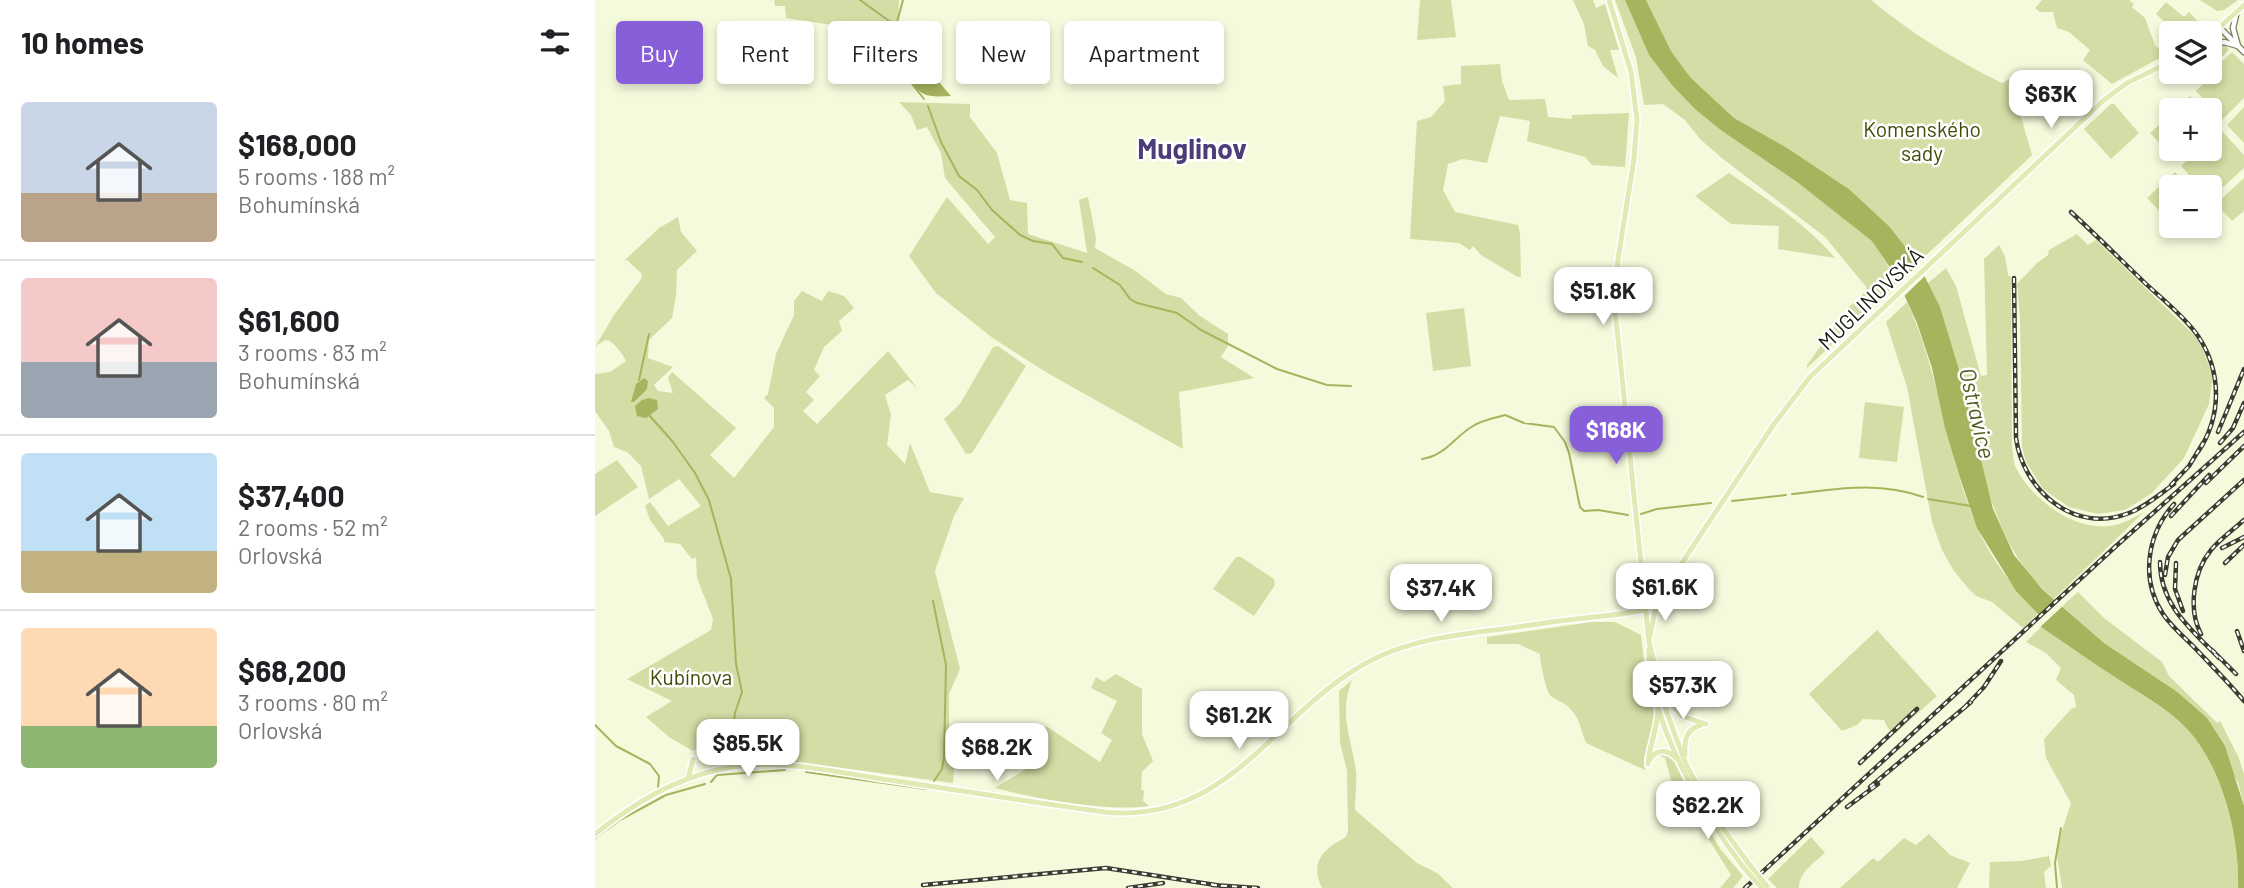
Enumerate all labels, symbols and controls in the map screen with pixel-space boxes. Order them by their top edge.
chip: Buy [616,21,703,84]
chip: Rent [717,21,814,84]
chip: Filters [828,21,942,84]
chip: New [956,21,1050,84]
chip: Apartment [1064,21,1224,84]
map controls [2159,21,2222,238]
button: layers [2159,21,2222,84]
icon: filters [536,23,574,61]
text: 10 homes [21,24,144,60]
pin: $63K [2010,71,2092,130]
text: $63K [2025,79,2077,107]
button: + [2159,98,2222,161]
park label: Komenského sady [1863,116,1981,165]
text: $168,000 [238,126,357,162]
icon: home [77,130,161,214]
district label: Muglinov [1137,131,1247,165]
text: 5 rooms · 188 m² [238,162,395,190]
button: − [2159,175,2222,238]
text: Bohumínská [238,190,360,218]
street label: MUGLINOVSKÁ [1812,242,1928,354]
pin: $51.8K [1546,268,1660,327]
text: $51.8K [1570,276,1636,304]
text: $61,600 [238,302,340,338]
icon: home [77,306,161,390]
text: 3 rooms · 83 m² [238,338,387,366]
water label: Ostravice [1954,365,2002,461]
text: Bohumínská [238,366,360,394]
pin: $168K [1567,406,1665,466]
text: $168K [1586,415,1646,443]
text: $37,400 [238,477,345,513]
icon: home [77,481,161,565]
text: 2 rooms · 52 m² [238,513,388,541]
text: Orlovská [238,541,322,569]
pin: $37.4K [1384,564,1498,624]
pin: $61.6K [1608,564,1722,623]
text: $61.6K [1632,572,1698,600]
text: $37.4K [1406,573,1476,601]
text: $68,200 [238,652,346,688]
icon: home [77,656,161,740]
pin: $57.3K [1626,662,1740,721]
park label: Kubínova [650,664,732,689]
text: $57.3K [1649,670,1717,698]
text: 3 rooms · 80 m² [238,688,388,716]
pin: $61.2K [1182,692,1296,751]
text: $61.2K [1206,700,1272,728]
text: Orlovská [238,716,322,744]
pin: $85.5K [691,720,805,779]
pin: $68.2K [940,724,1054,783]
text: $85.5K [712,728,784,756]
text: $68.2K [961,732,1033,760]
pin: $62.2K [1651,782,1765,841]
text: $62.2K [1672,790,1744,818]

